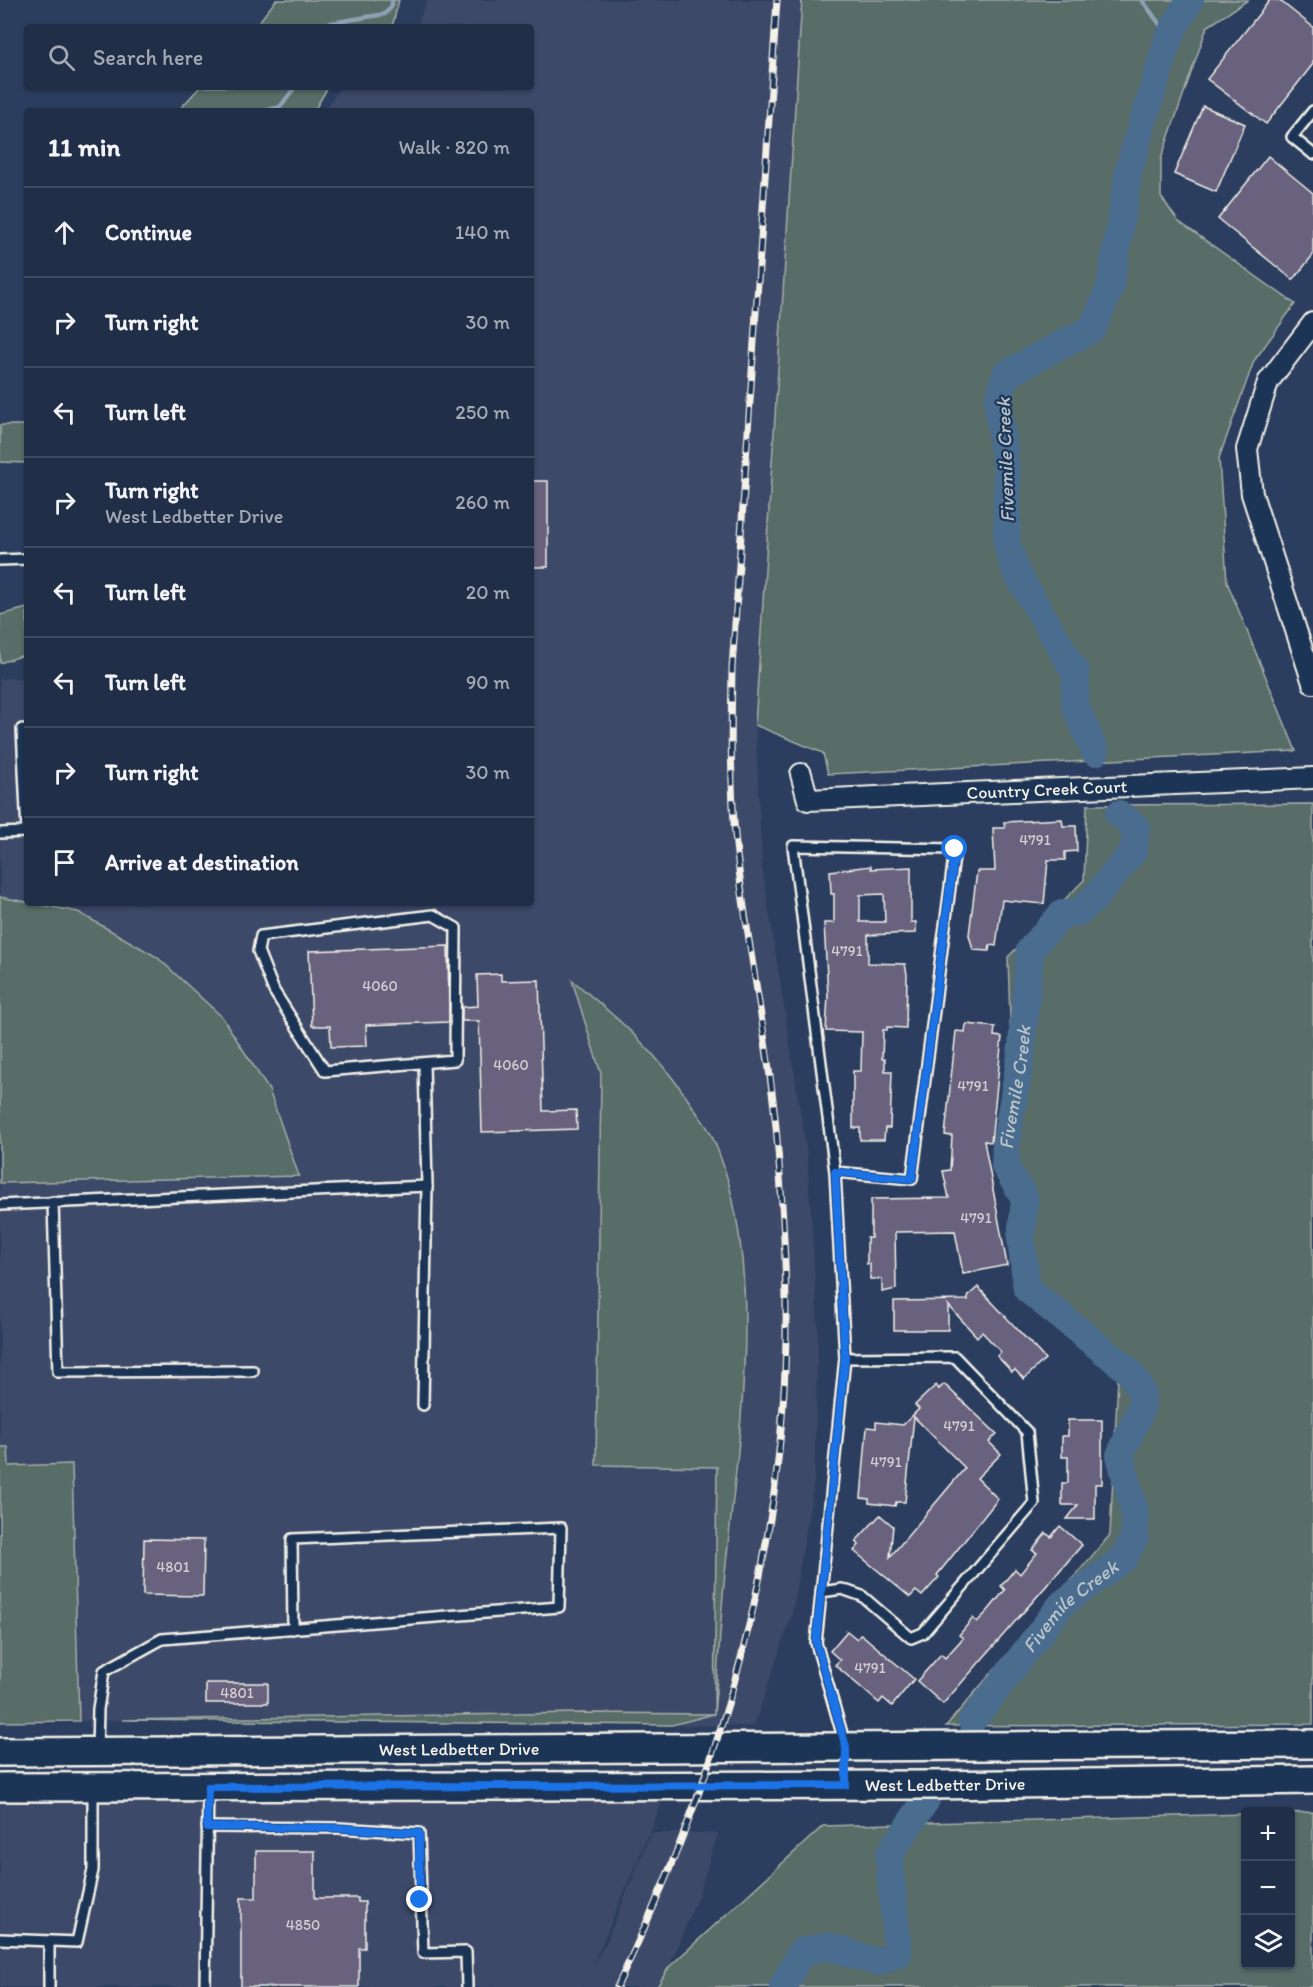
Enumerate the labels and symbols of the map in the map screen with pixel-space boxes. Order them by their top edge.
water label: Fivemile Creek [991,395,1019,523]
street label: Country Creek Court [966,775,1128,804]
house number: 4791 [1019,831,1051,849]
route start [941,835,967,861]
house number: 4791 [831,942,863,960]
house number: 4060 [362,977,398,995]
water label: Fivemile Creek [994,1023,1036,1150]
house number: 4060 [493,1056,529,1074]
house number: 4791 [957,1077,989,1095]
house number: 4791 [960,1209,992,1227]
house number: 4791 [943,1417,975,1435]
house number: 4791 [870,1453,902,1471]
water label: Fivemile Creek [1017,1553,1124,1657]
house number: 4801 [156,1558,190,1576]
house number: 4791 [854,1659,886,1677]
house number: 4801 [220,1684,254,1702]
street label: West Ledbetter Drive [379,1738,539,1761]
street label: West Ledbetter Drive [865,1773,1025,1796]
route end [406,1886,432,1912]
house number: 4850 [286,1916,320,1934]

